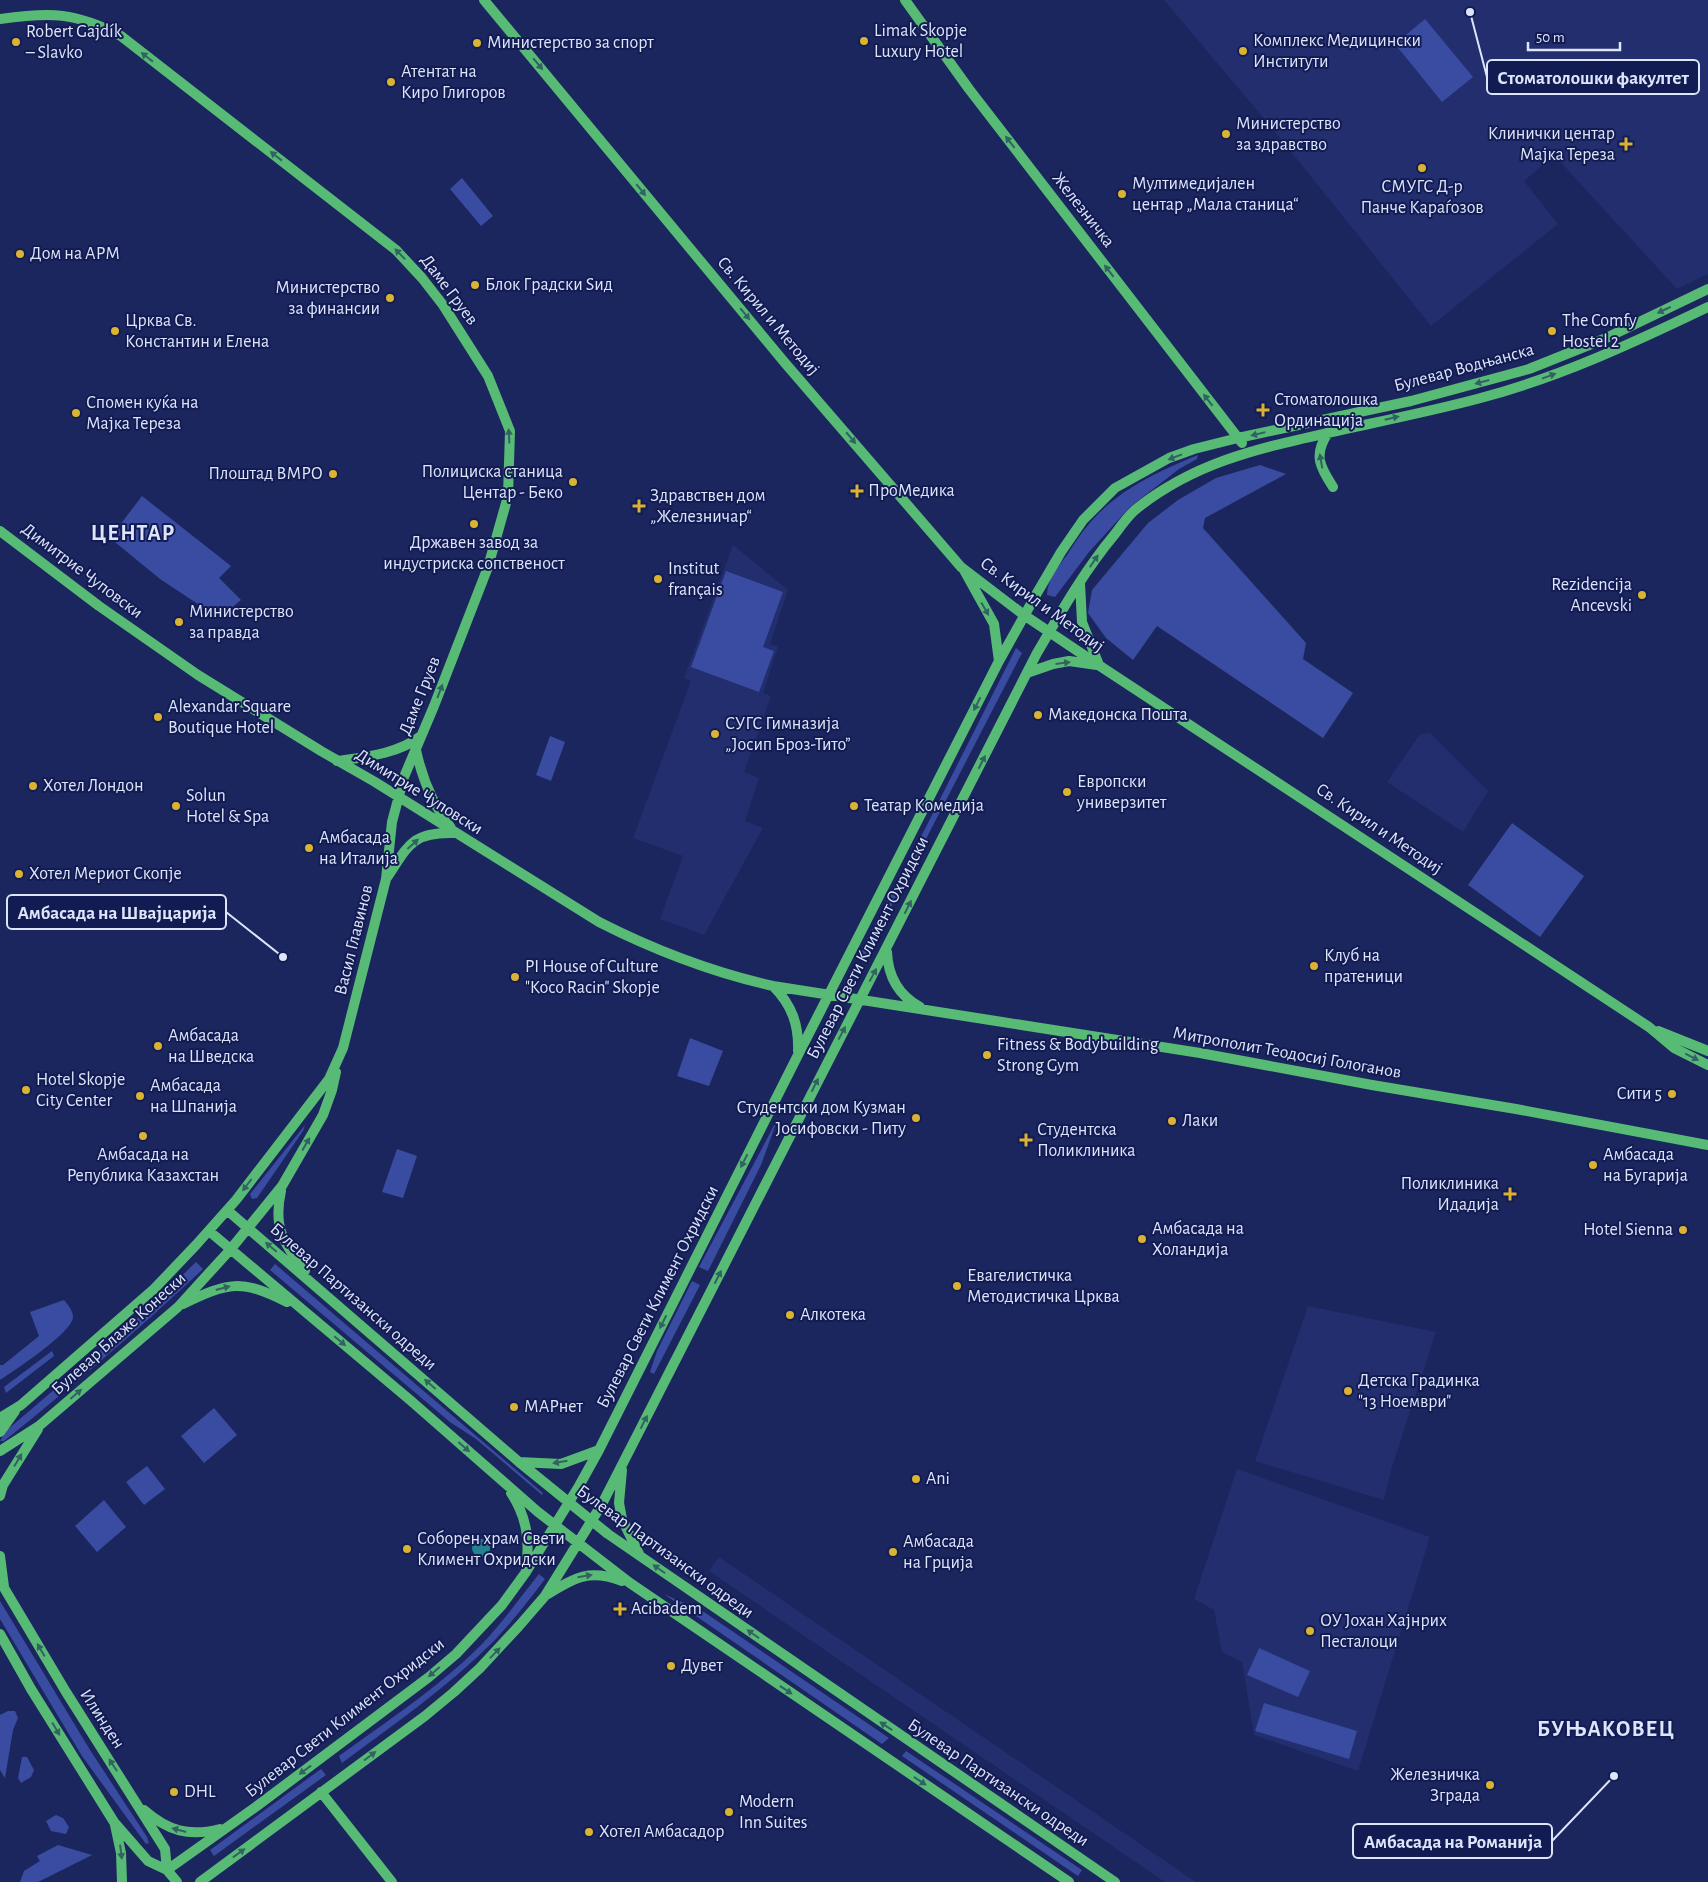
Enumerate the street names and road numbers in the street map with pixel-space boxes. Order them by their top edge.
street label: Железничка [1048,169,1118,251]
street label: Даме Груев [417,251,481,329]
street label: Св. Кирил и Методиј [713,253,823,379]
street label: Булевар Водњанска [1392,341,1536,395]
street label: Димитрие Чуповски [18,520,146,622]
street label: Св. Кирил и Методиј [977,554,1107,656]
street label: Даме Груев [396,654,444,738]
street label: Димитрие Чуповски [352,746,486,838]
street label: Св. Кирил и Методиј [1312,780,1446,878]
street label: Булевар Свети Климент Охридски [804,834,932,1062]
street label: Васил Главинов [332,883,376,997]
street label: Митрополит Теодосиј Гологанов [1171,1024,1403,1082]
street label: Булевар Свети Климент Охридски [594,1183,722,1411]
street label: Булевар Партизански одреди [266,1220,440,1374]
street label: Булевар Блаже Конески [48,1269,190,1399]
street label: Булевар Партизански одреди [573,1482,757,1622]
street label: Булевар Свети Климент Охридски [242,1635,448,1801]
street label: Илинден [76,1686,128,1752]
street label: Булевар Партизански одреди [904,1716,1092,1850]

